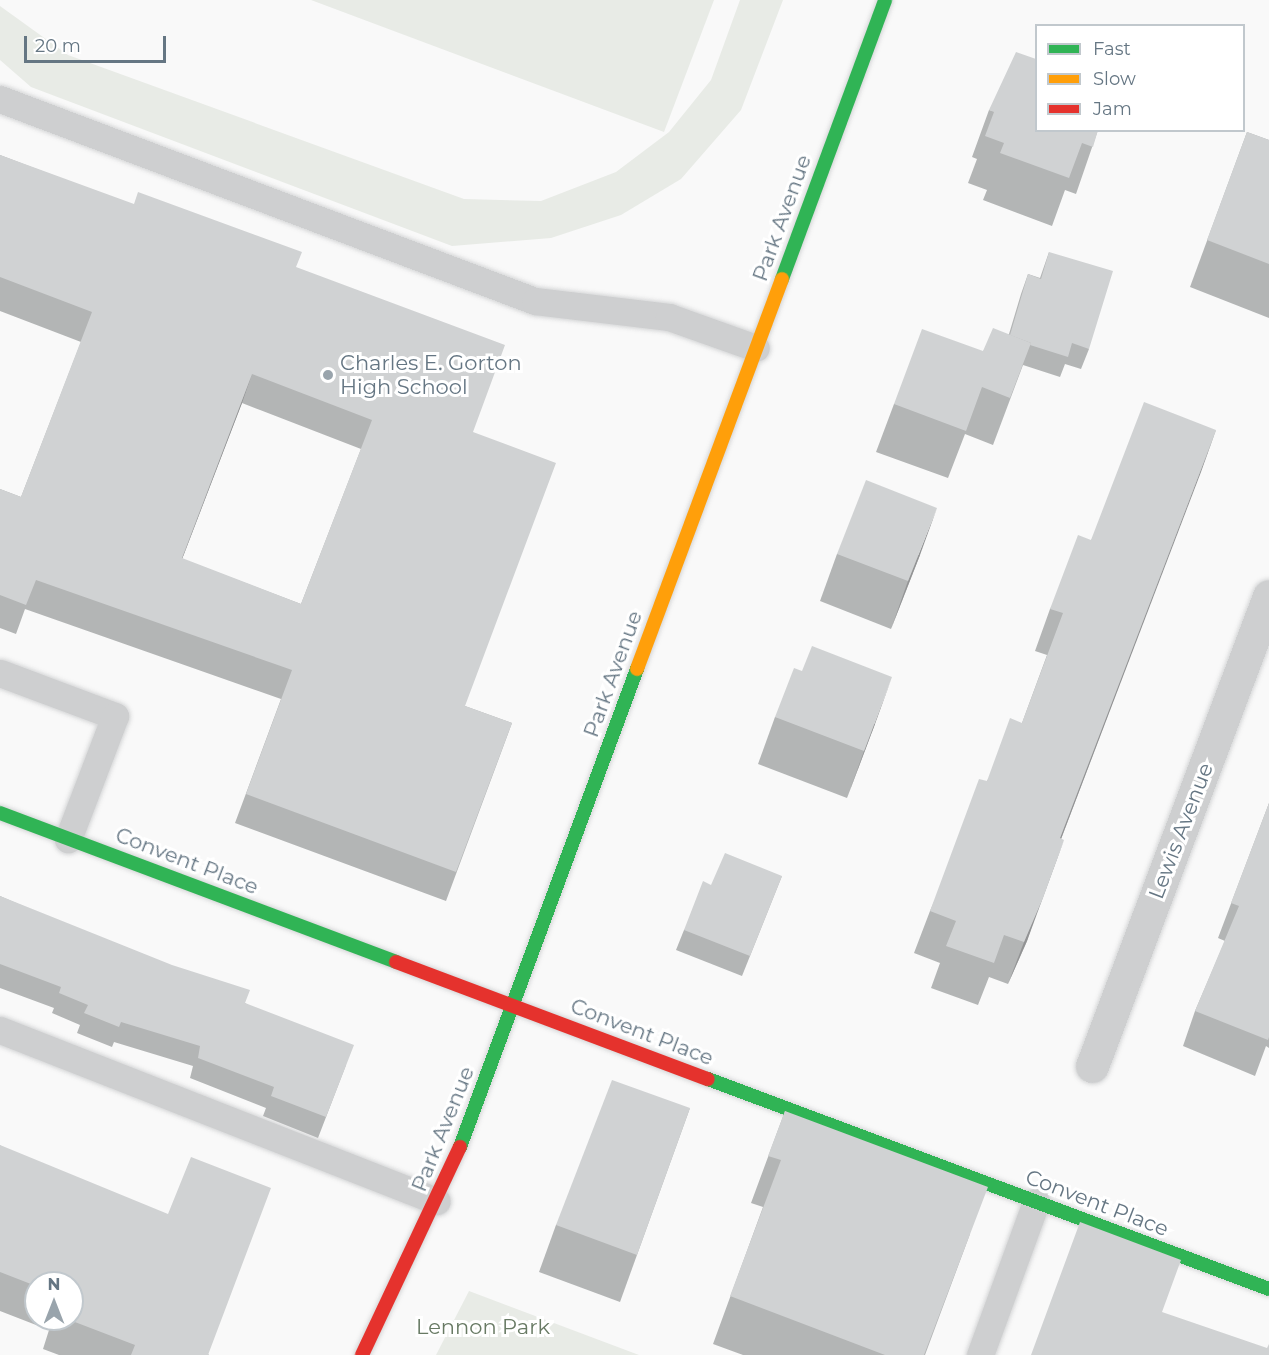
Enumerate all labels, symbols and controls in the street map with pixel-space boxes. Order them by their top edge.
scale bar [27,24,170,62]
legend [1035,24,1245,132]
text: 20 m [35,35,81,57]
text: Fast [1093,38,1131,60]
text: Slow [1093,68,1136,90]
text: Jam [1093,98,1132,120]
street label: Park Avenue [747,151,817,285]
place label: Charles E. Gorton High School [340,350,522,400]
marker: Charles E. Gorton High School [321,368,335,382]
street label: Park Avenue [578,607,648,741]
street label: Lewis Avenue [1143,759,1219,903]
street label: Convent Place [112,822,262,900]
street label: Convent Place [567,993,717,1071]
street label: Park Avenue [406,1063,480,1195]
street label: Convent Place [1022,1164,1172,1242]
north arrow [24,1271,84,1331]
text: N [48,1275,60,1294]
park label: Lennon Park [416,1314,550,1340]

